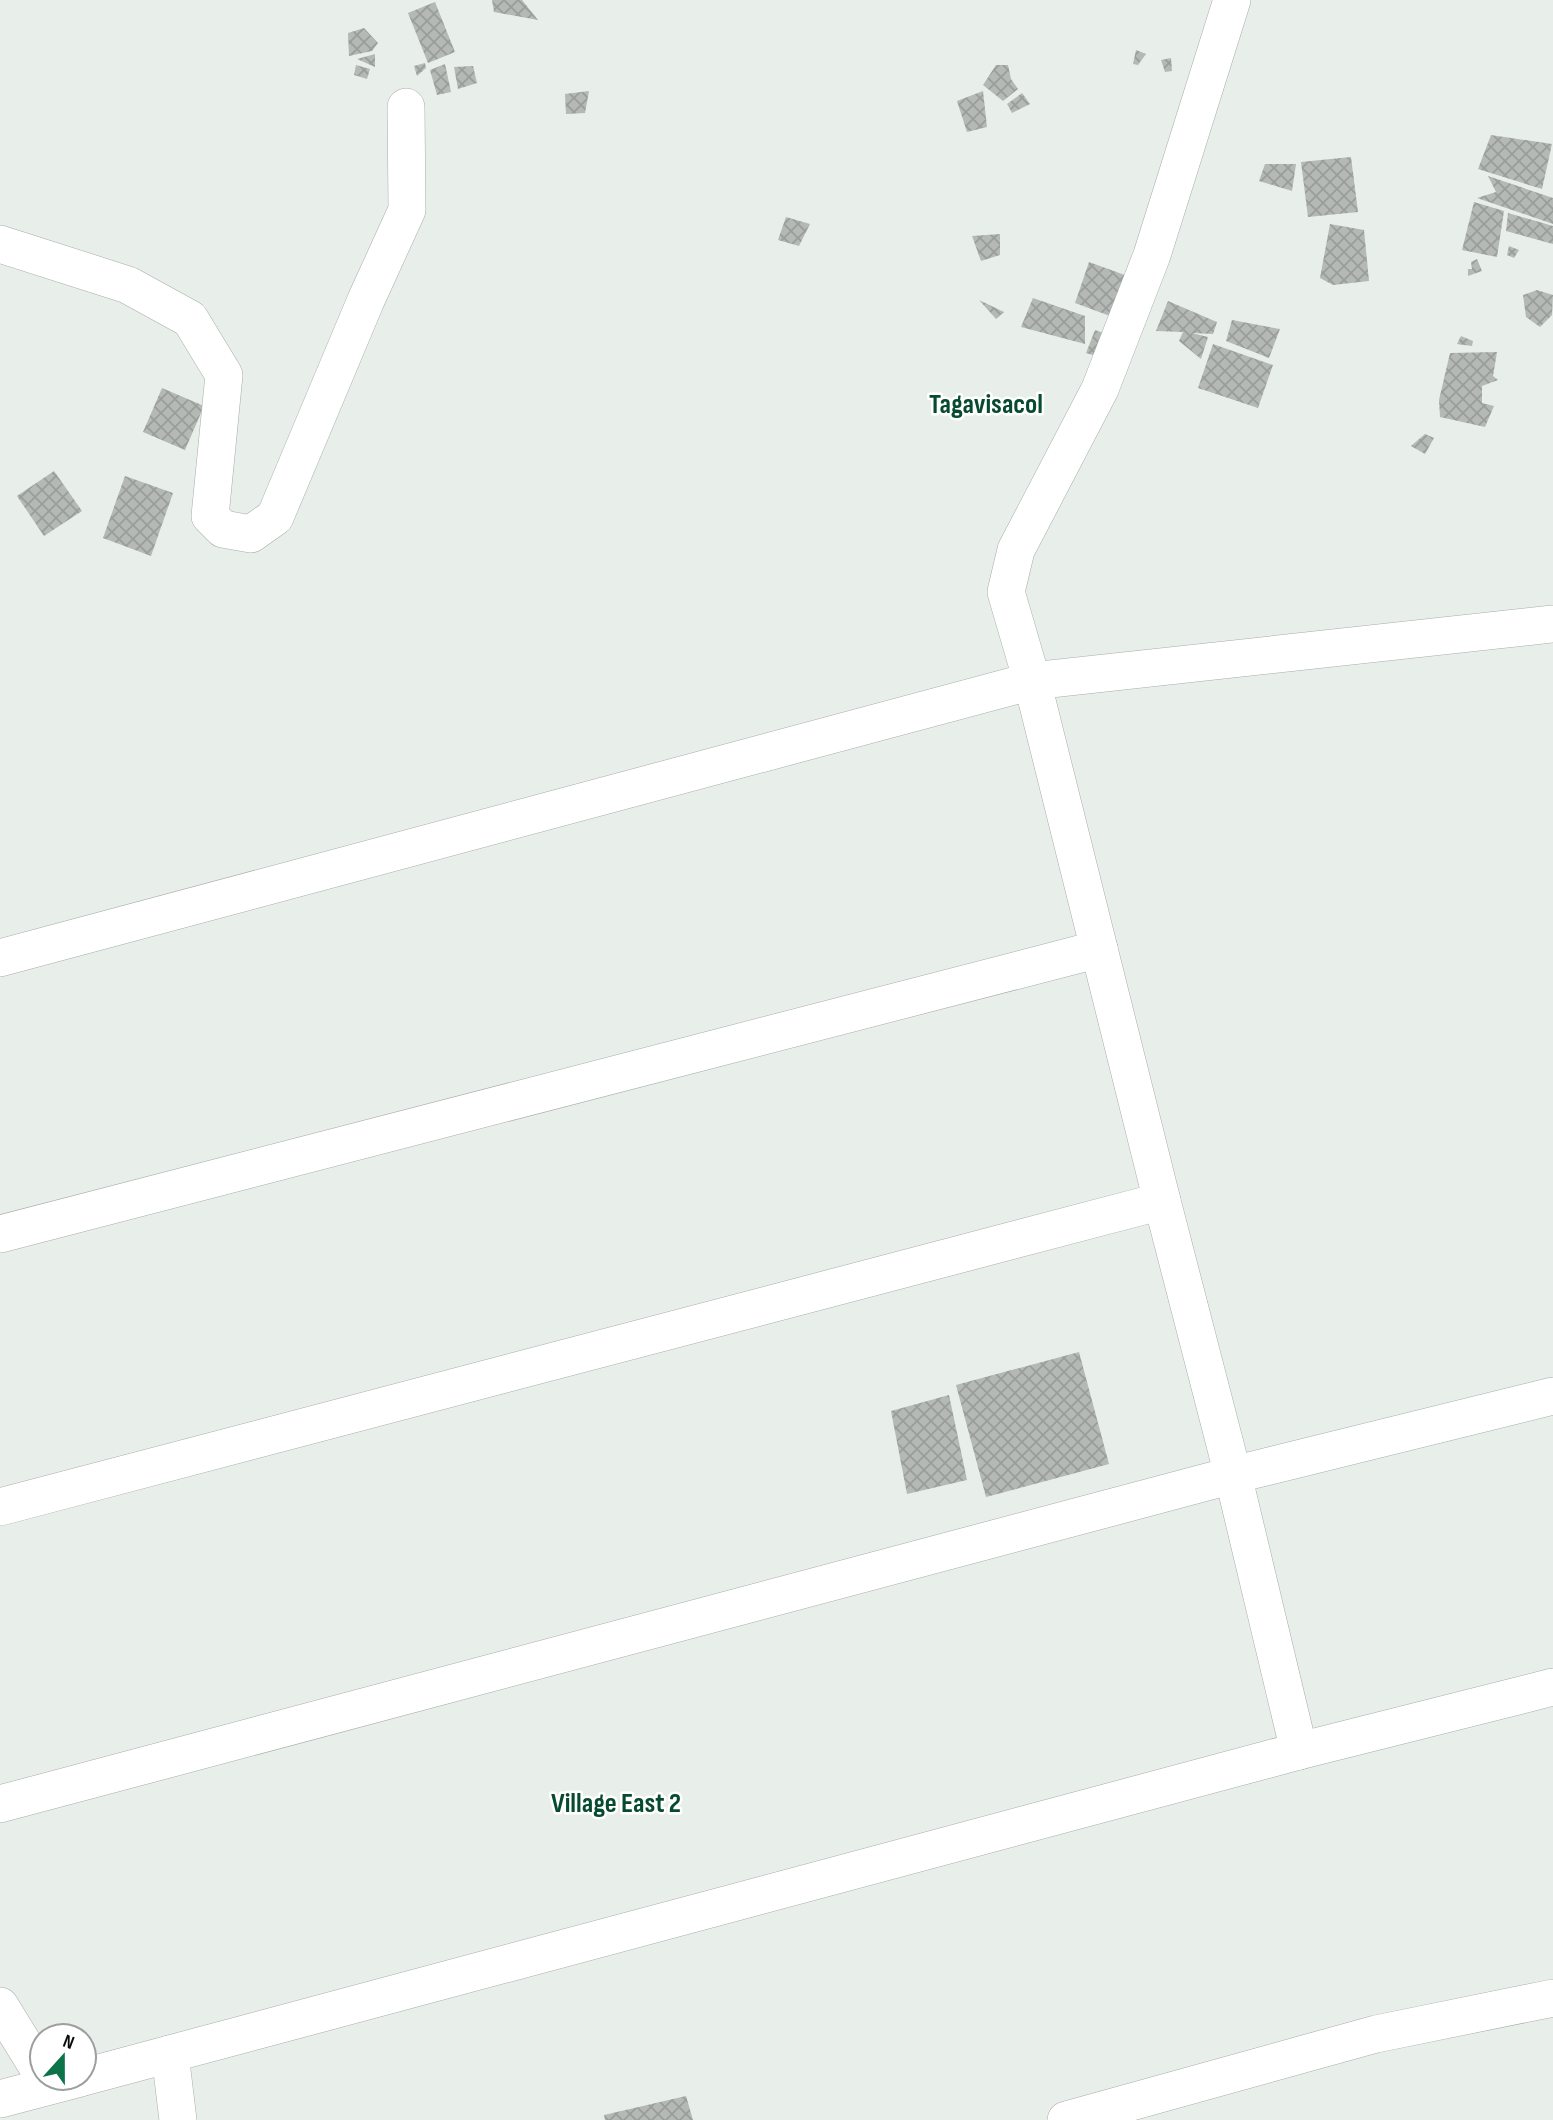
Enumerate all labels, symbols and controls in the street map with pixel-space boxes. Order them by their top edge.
district label: Tagavisacol [929,388,1043,421]
district label: Village East 2 [551,1787,681,1820]
north arrow [28,2022,98,2092]
text: N [60,2030,77,2055]

